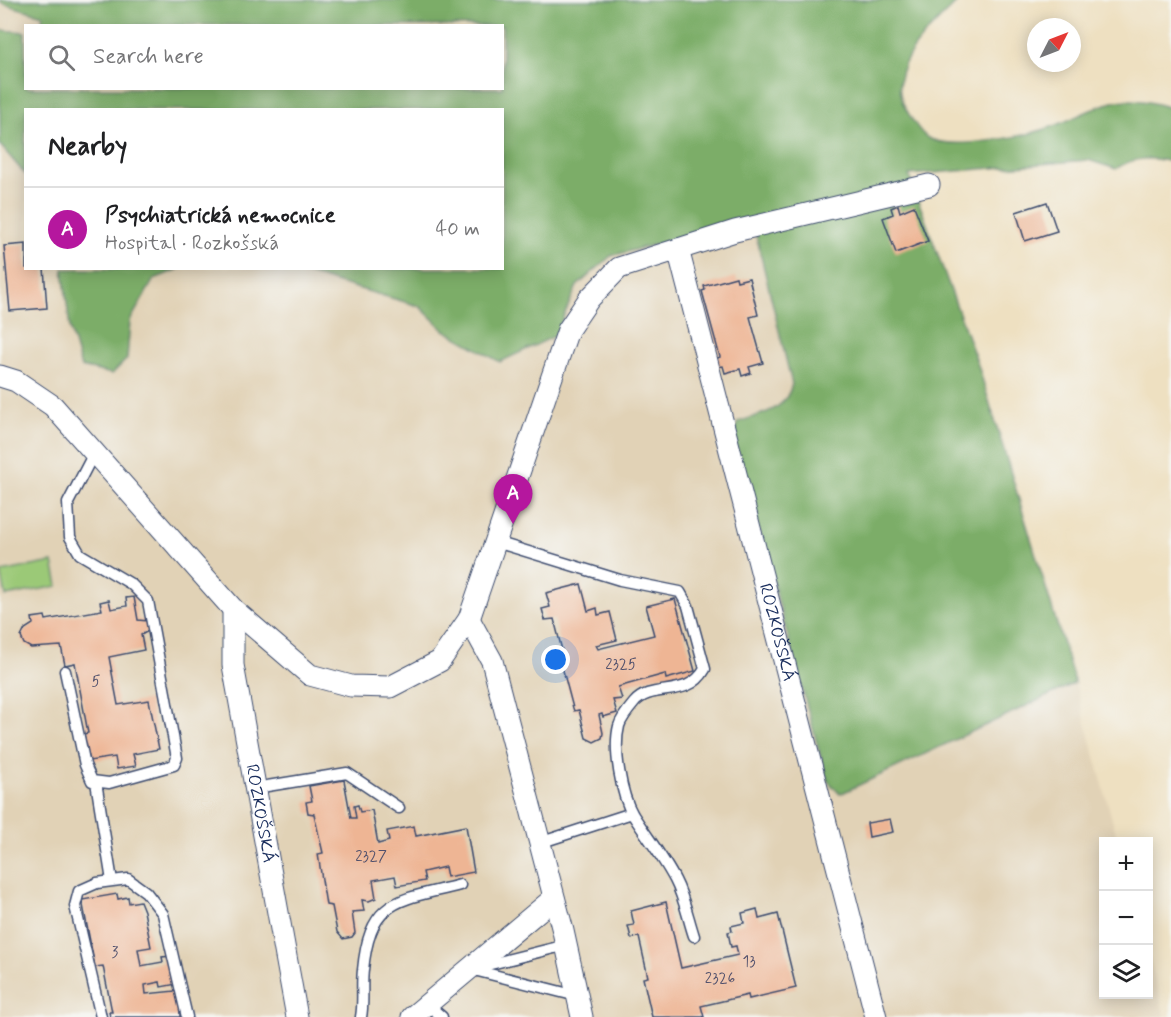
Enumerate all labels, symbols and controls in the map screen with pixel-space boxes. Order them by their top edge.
north arrow [1027,18,1081,72]
search box [24,24,504,90]
icon: search [45,41,78,74]
text: Search here [93,43,204,71]
text: Nearby [48,130,127,164]
text: Psychiatrická nemocnice [105,202,335,230]
text: A [61,216,74,243]
text: 40 m [436,216,480,243]
text: Hospital · Rozkošská [105,230,279,257]
pin: A [494,474,532,524]
street label: ROZKOŠSKÁ [753,581,801,684]
your location [541,645,570,674]
house number: 2325 [605,655,637,675]
house number: 5 [91,672,101,692]
street label: ROZKOŠSKÁ [239,762,281,865]
map controls [1099,837,1153,999]
button: + [1099,837,1153,891]
house number: 2327 [355,847,387,867]
button: − [1099,891,1153,945]
house number: 3 [112,943,119,963]
button: layers [1099,945,1153,999]
house number: 13 [742,952,756,972]
house number: 2326 [705,969,735,989]

